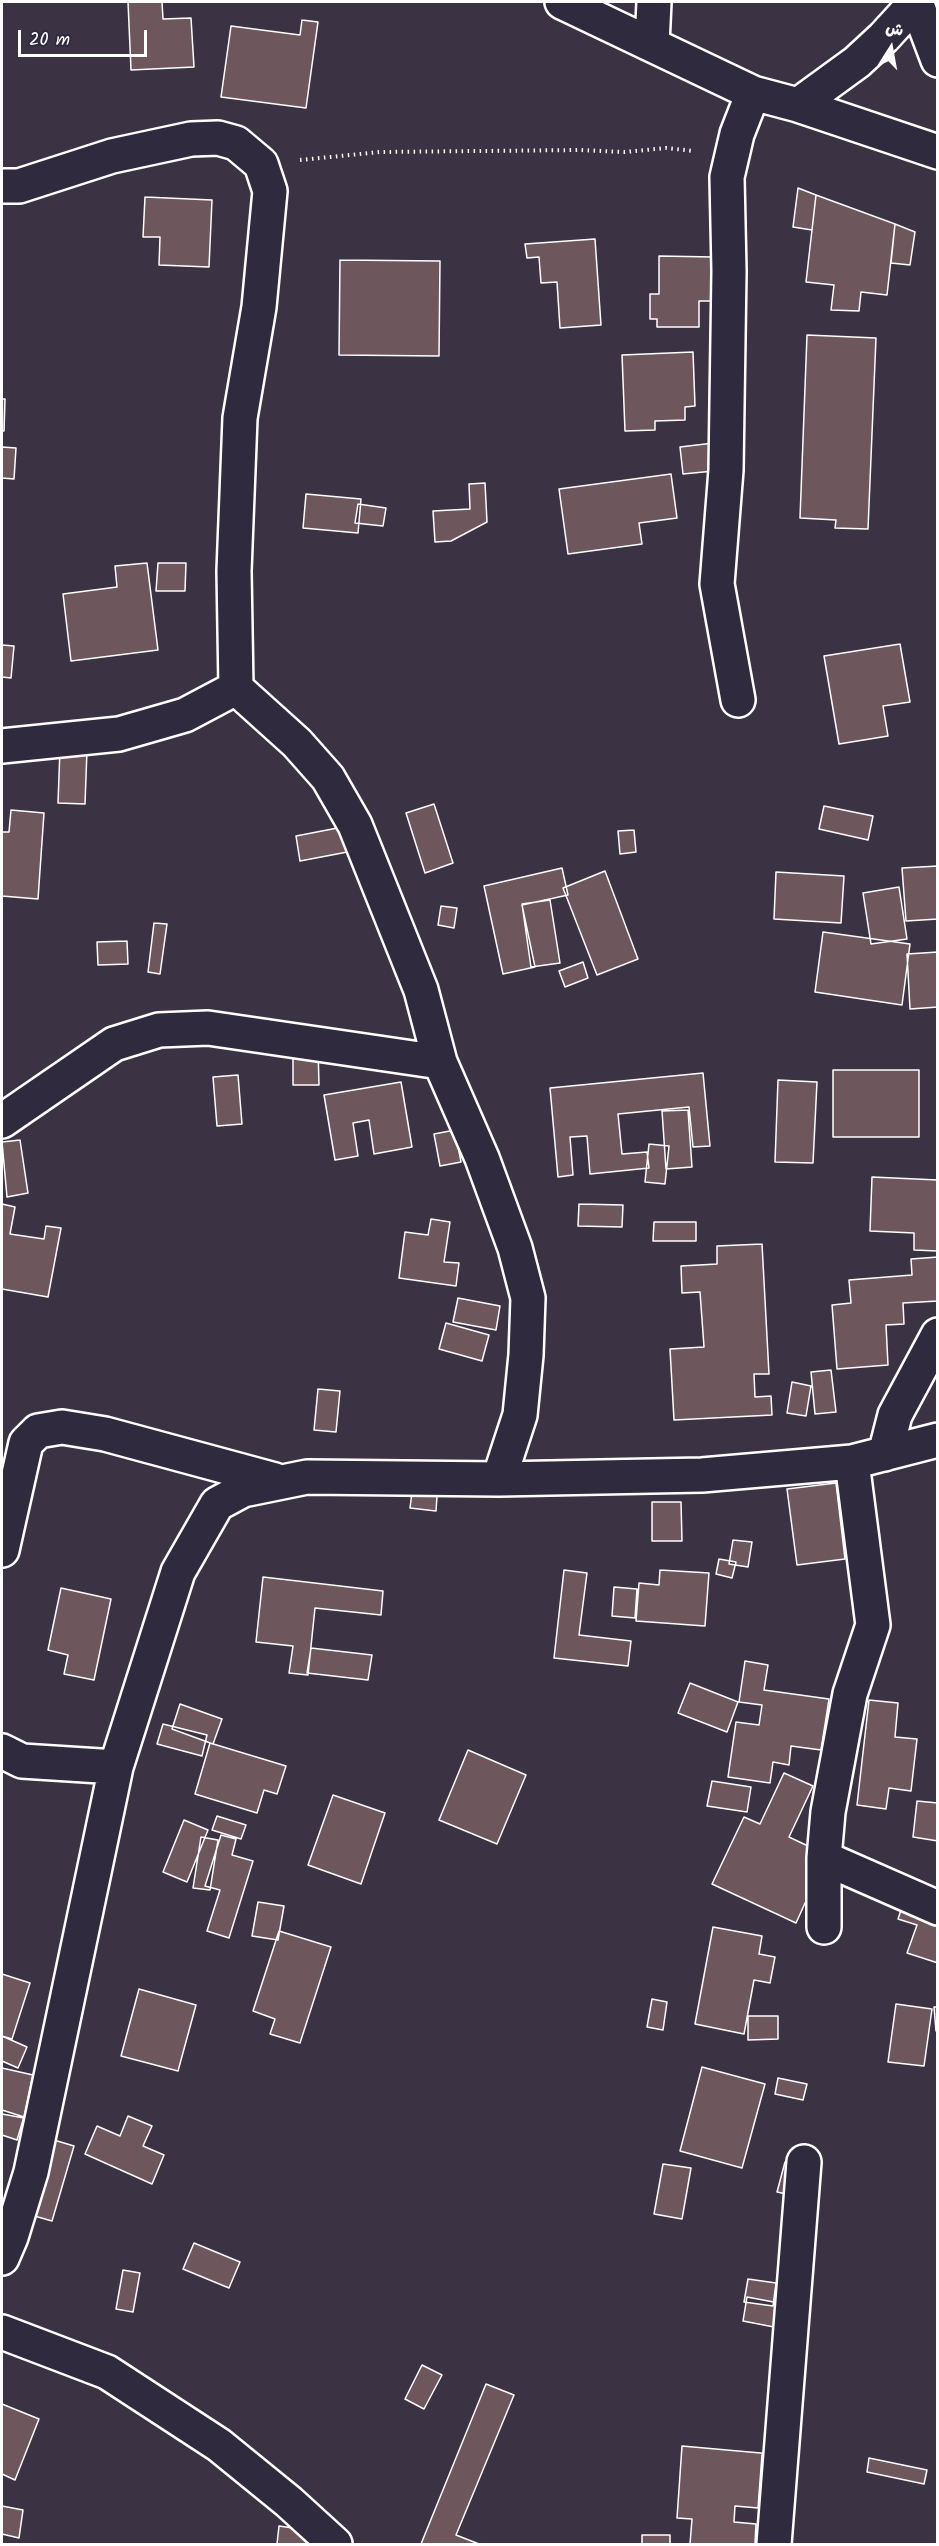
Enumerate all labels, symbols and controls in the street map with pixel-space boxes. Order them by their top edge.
text: ش [883,16,906,44]
scale bar [21,18,150,56]
north arrow [861,18,921,78]
text: 20 m [29,26,70,55]

